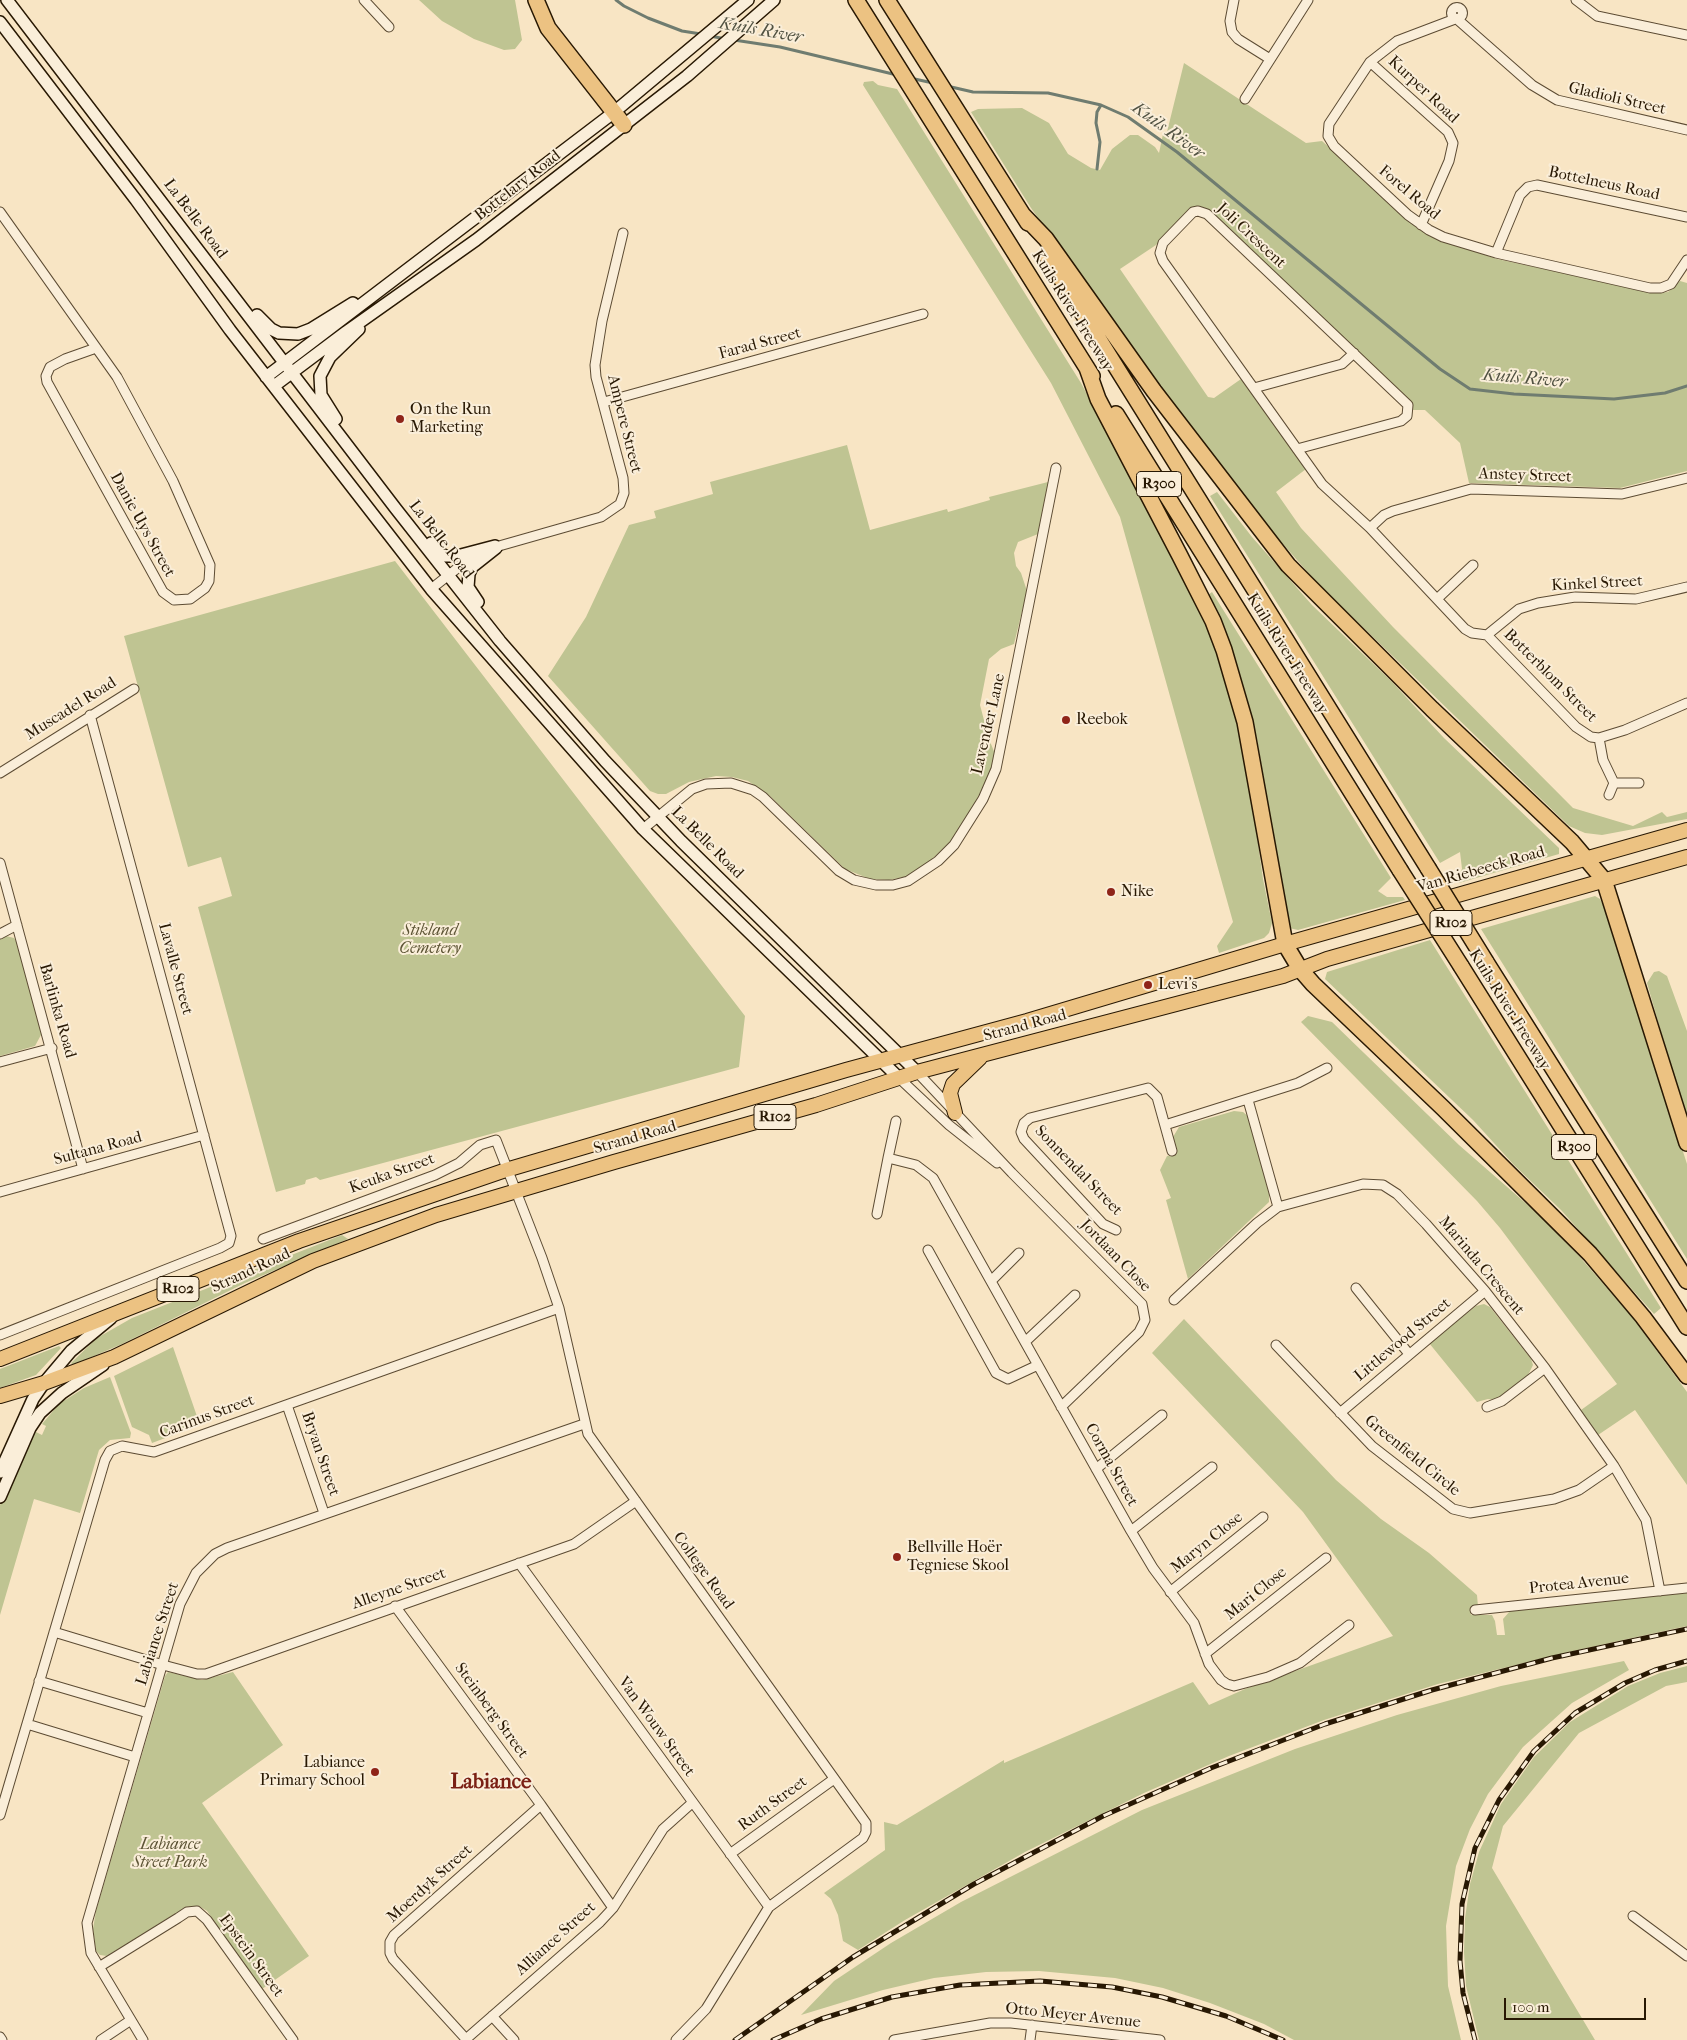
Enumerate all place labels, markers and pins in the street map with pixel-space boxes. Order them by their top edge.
place label: On the Run Marketing [410,400,491,438]
marker: On the Run Marketing [394,413,406,425]
place label: Reebok [1076,710,1128,730]
marker: Reebok [1060,714,1072,726]
place label: Nike [1121,882,1154,902]
marker: Nike [1105,886,1117,898]
place label: Levi's [1158,975,1197,995]
marker: Levi's [1142,979,1154,991]
place label: Bellville Hoër Tegniese Skool [907,1538,1009,1576]
marker: Bellville Hoër Tegniese Skool [891,1551,903,1563]
place label: Labiance Primary School [260,1753,365,1791]
marker: Labiance Primary School [369,1766,381,1778]

